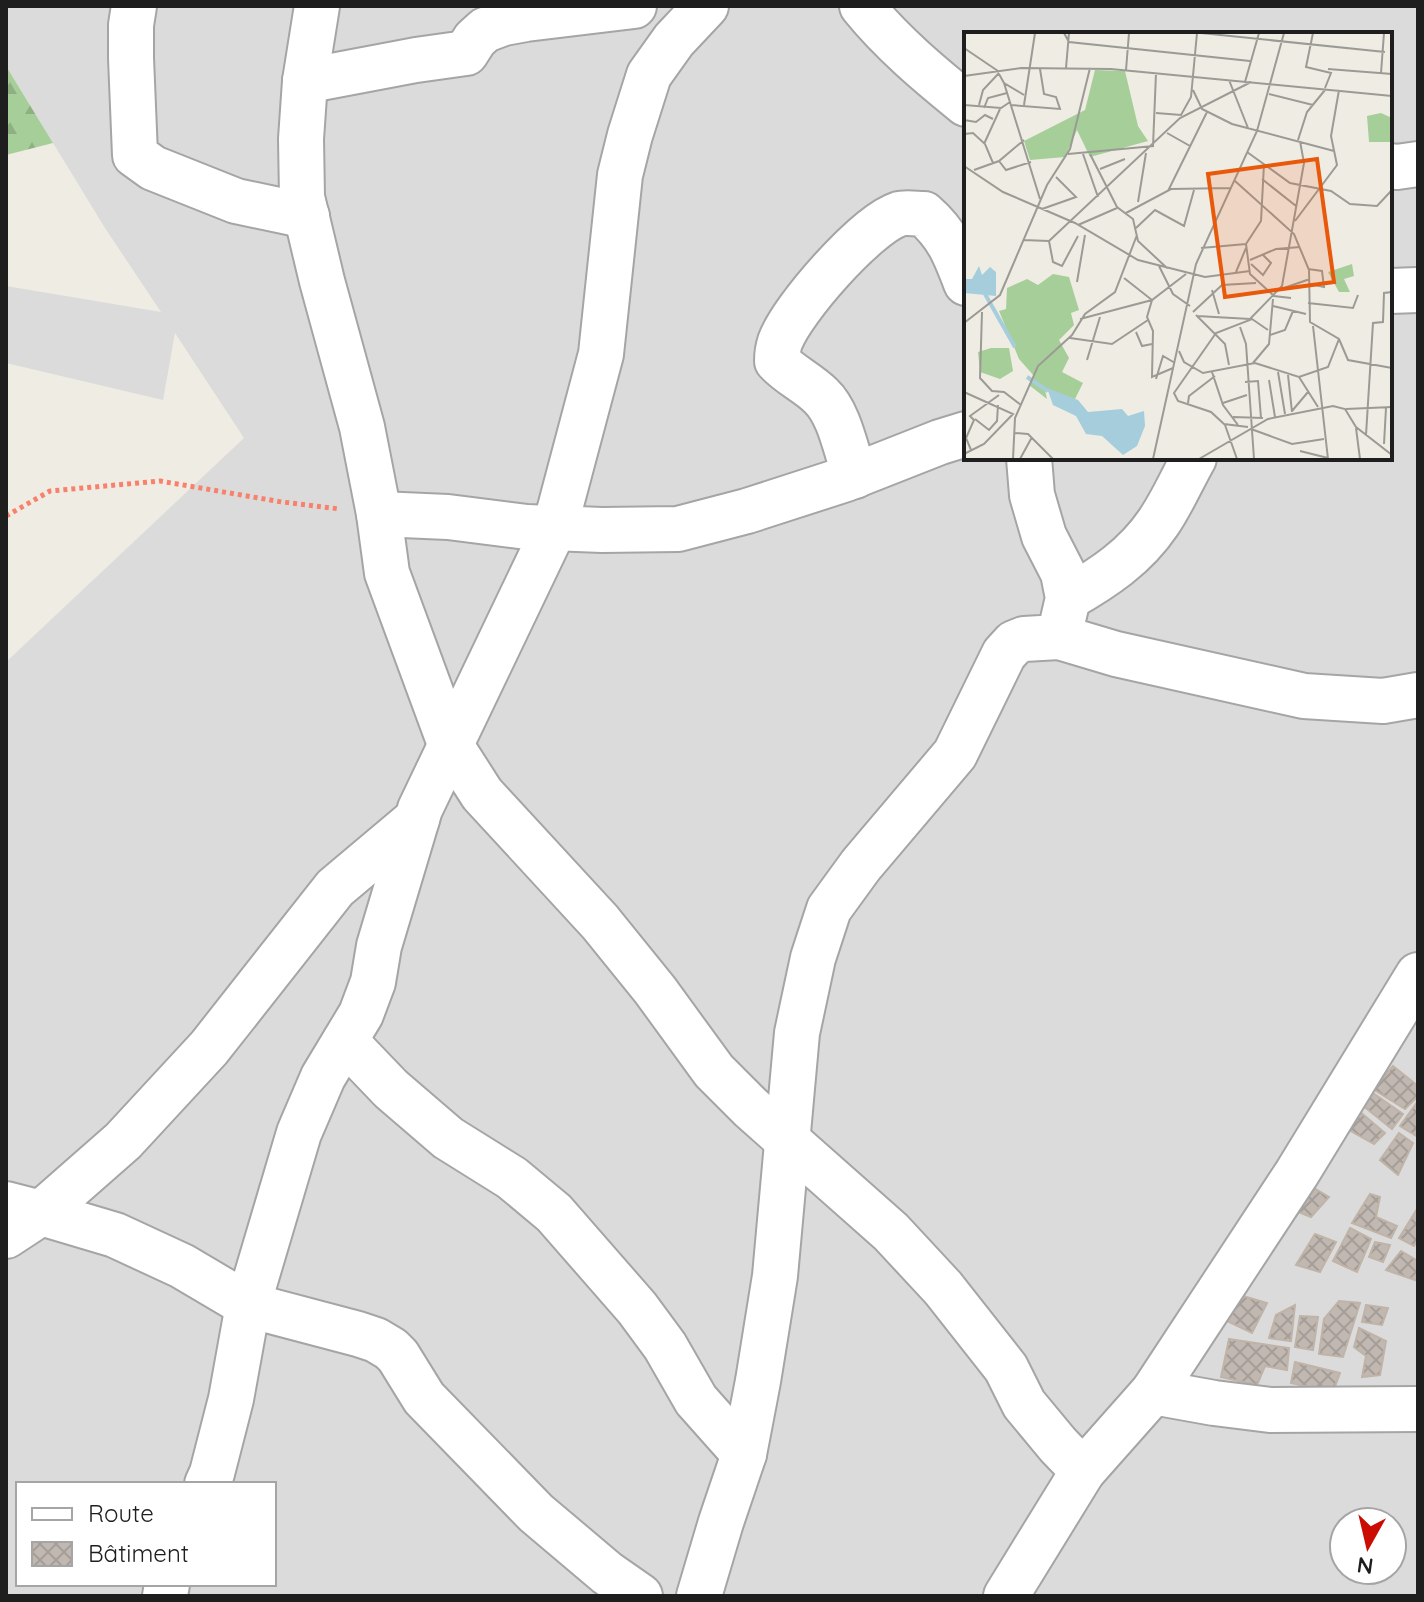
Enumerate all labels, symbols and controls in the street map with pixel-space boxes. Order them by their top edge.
inset map [964,32,1392,460]
legend [16,1482,276,1586]
text: Route [88,1498,154,1528]
north arrow [1328,1506,1408,1586]
text: Bâtiment [88,1538,189,1568]
text: N [1355,1551,1375,1581]

